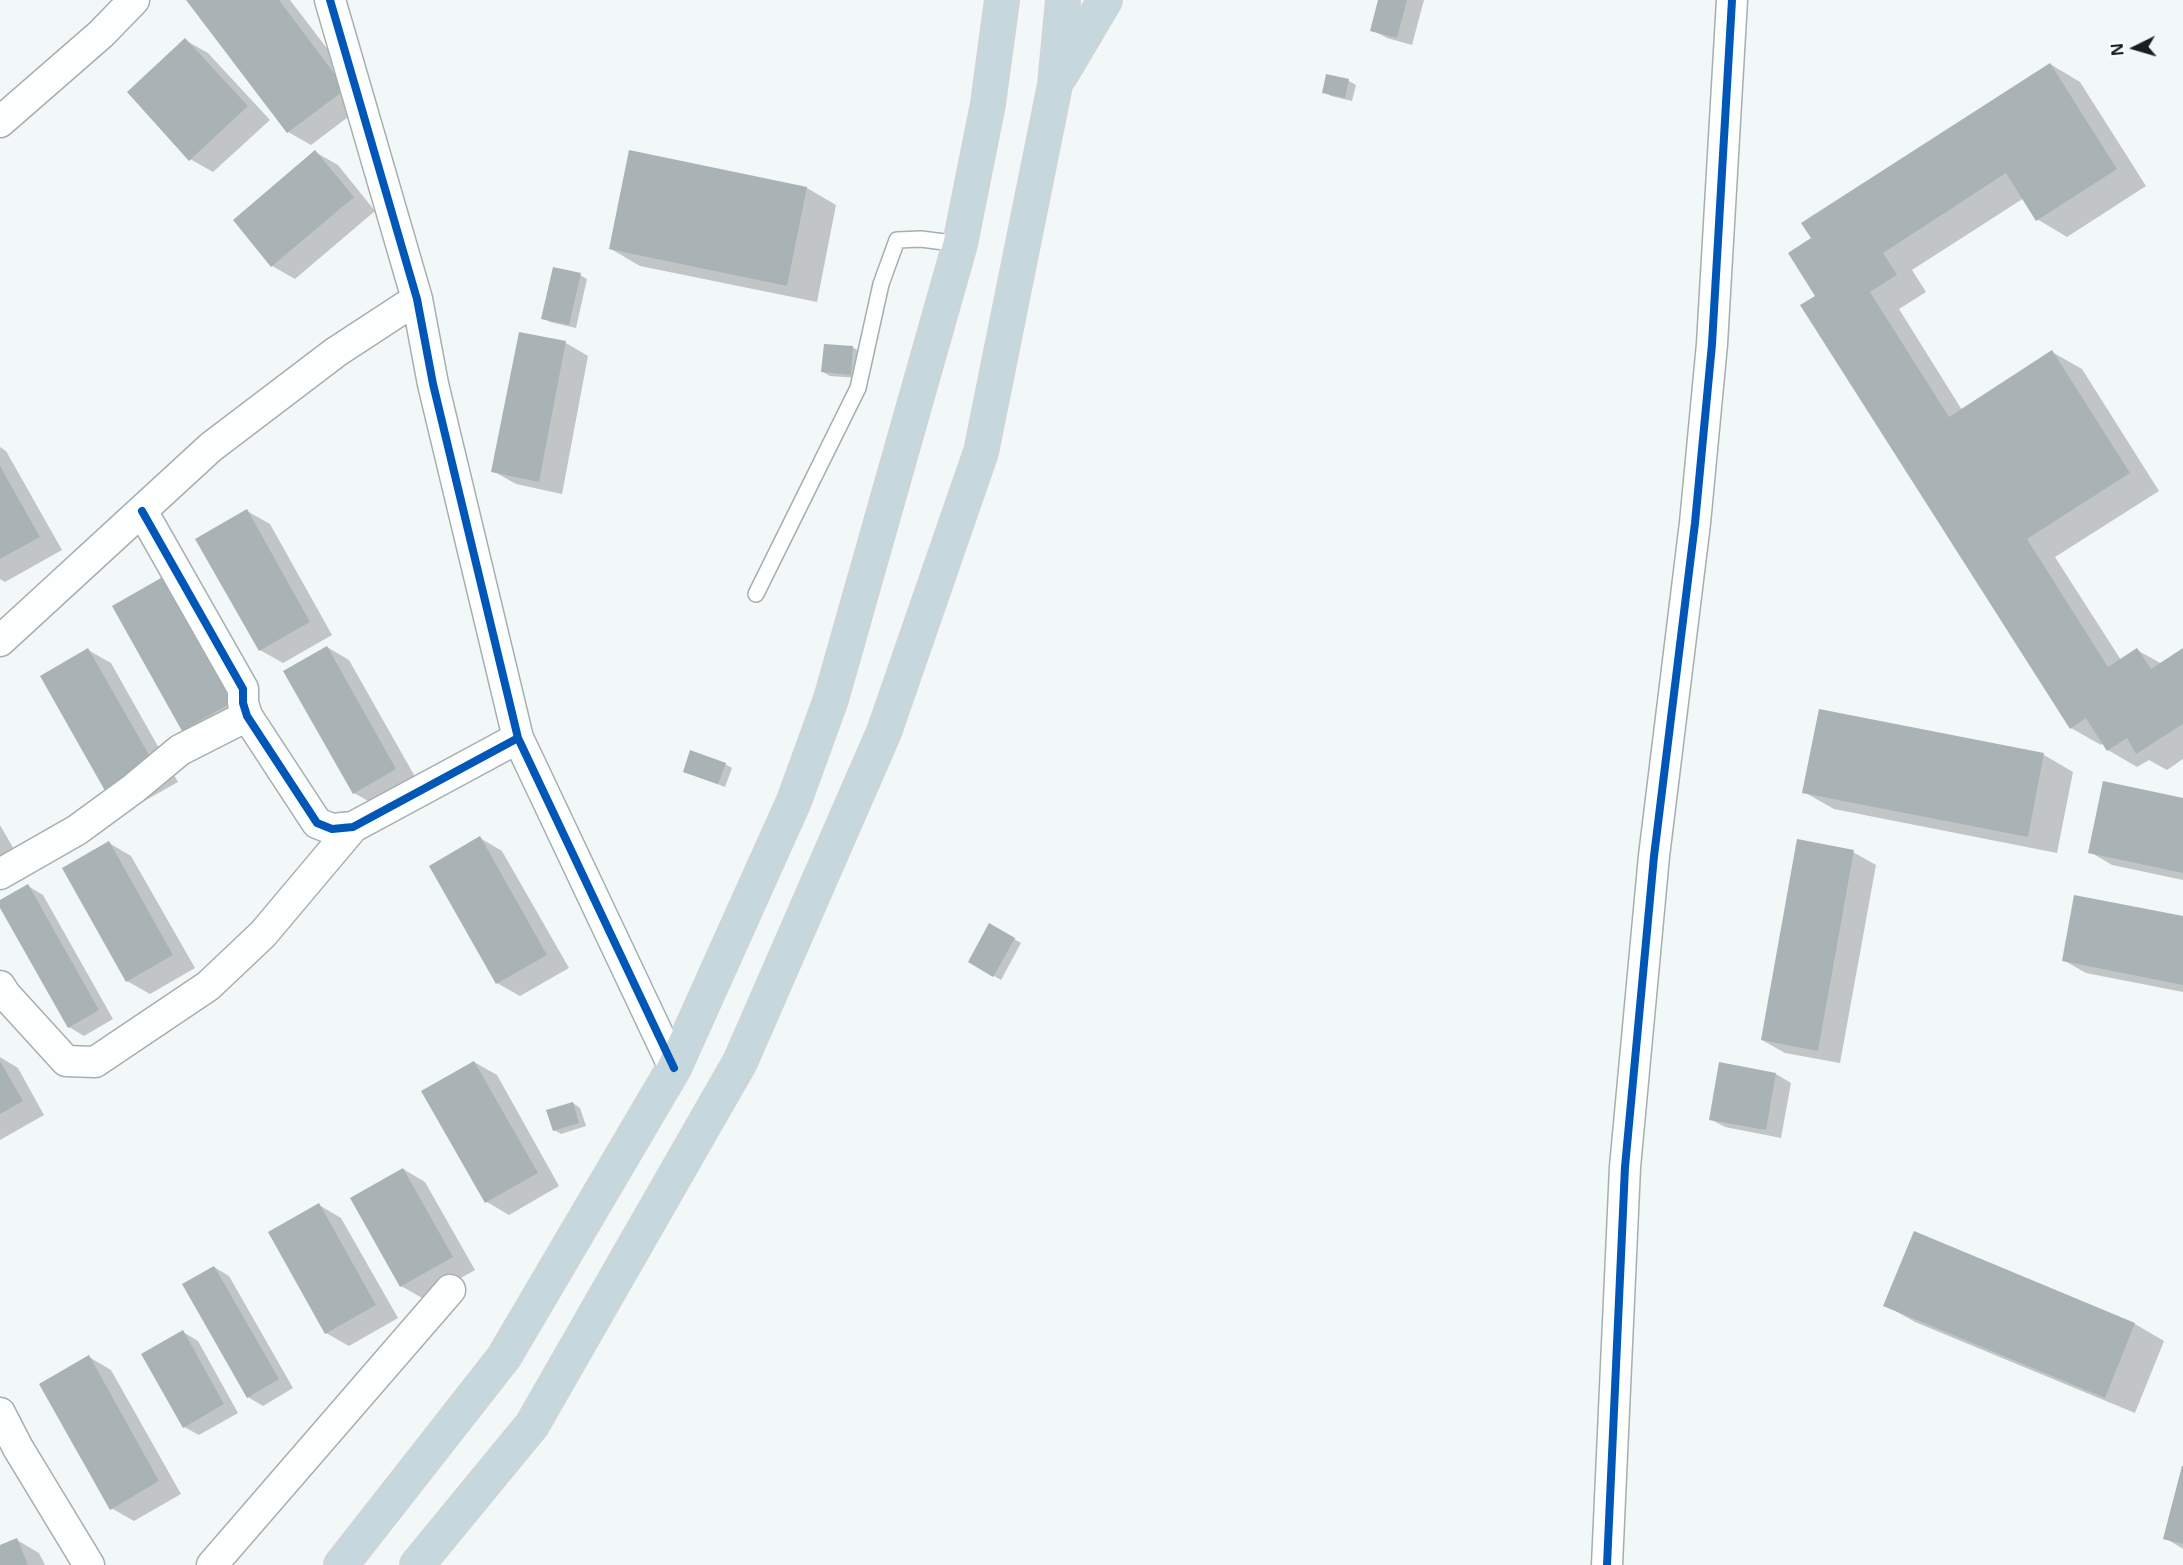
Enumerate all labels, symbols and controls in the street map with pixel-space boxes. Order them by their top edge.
north arrow [2105,18,2165,78]
text: N [2106,42,2129,57]

